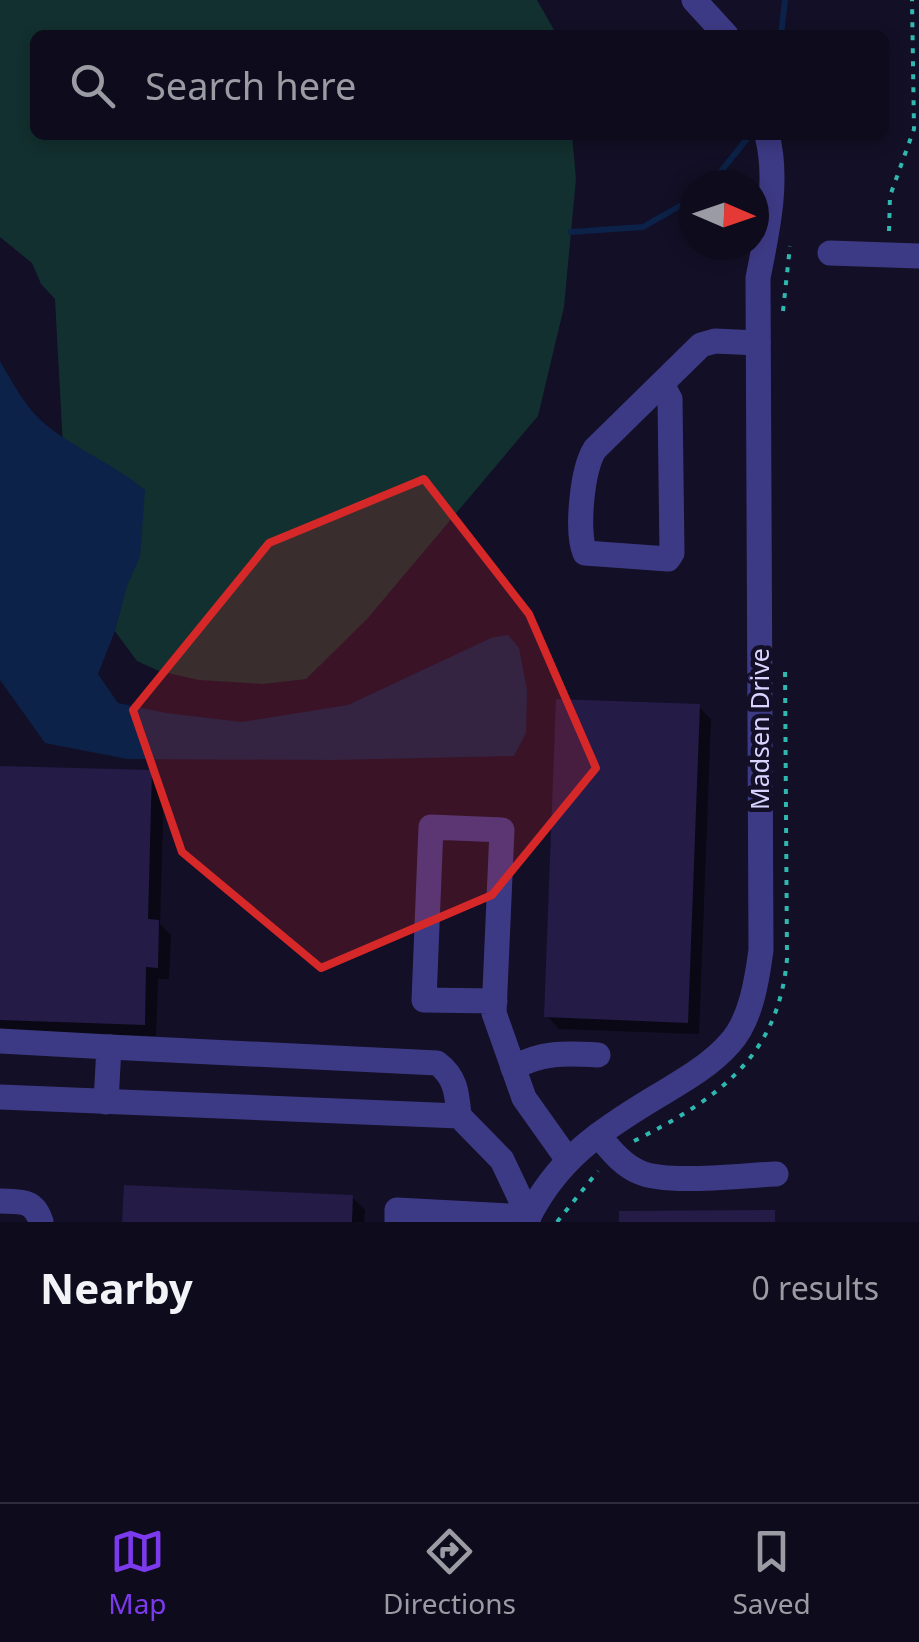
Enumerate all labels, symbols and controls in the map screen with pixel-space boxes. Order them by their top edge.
search box [30,30,889,140]
icon: search [65,58,120,113]
text: Search here [145,59,356,111]
north arrow [679,170,769,260]
street label: Madsen Drive [742,648,776,810]
text: Nearby [40,1259,193,1316]
text: 0 results [752,1266,879,1309]
tab: Map [108,1524,167,1622]
tab: Directions [383,1524,516,1622]
tab: Saved [732,1524,811,1622]

